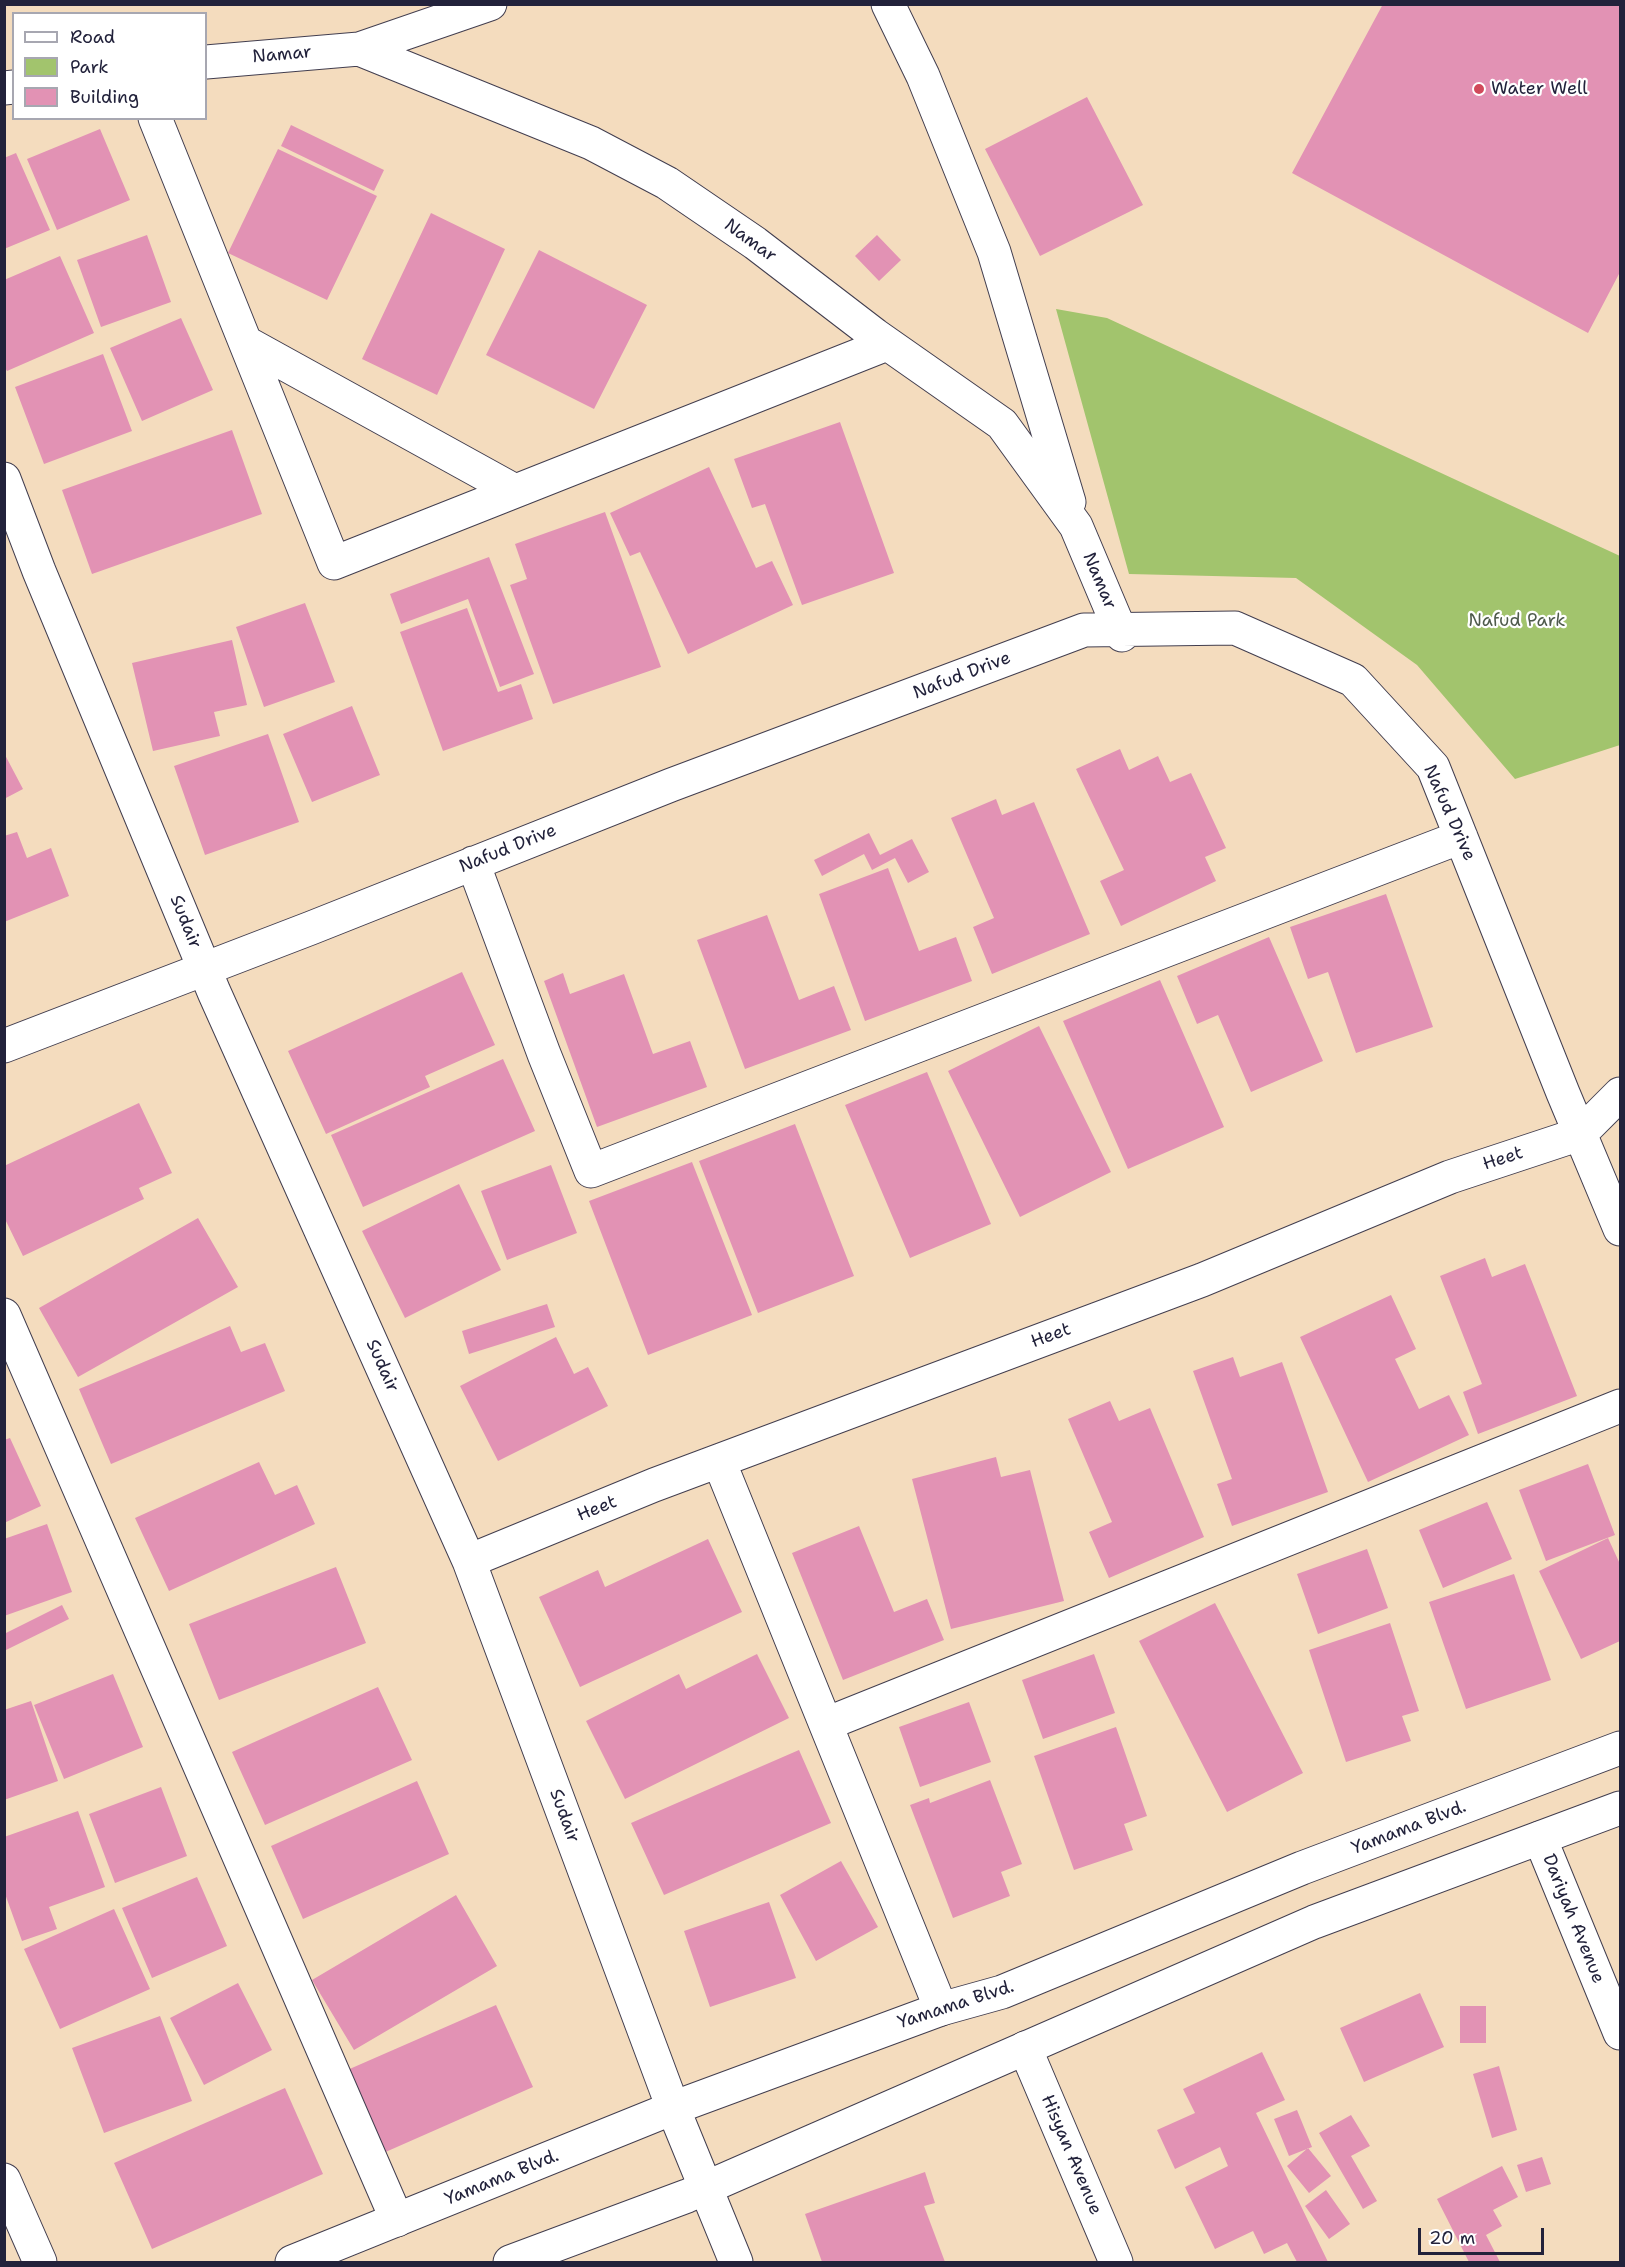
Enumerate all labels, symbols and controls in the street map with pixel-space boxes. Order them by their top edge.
legend [12,12,207,120]
text: Road [70,25,115,49]
street label: Namar [251,42,313,68]
text: Park [70,55,109,79]
place label: Water Well [1491,78,1588,100]
marker: Water Well [1472,82,1486,96]
text: Building [70,85,139,109]
street label: Namar [720,215,780,267]
street label: Namar [1077,549,1121,613]
park label: Nafud Park [1468,610,1566,632]
street label: Nafud Drive [910,647,1014,705]
street label: Nafud Drive [1418,762,1480,864]
street label: Nafud Drive [456,820,560,878]
street label: Sudair [165,892,205,952]
street label: Heet [1480,1142,1526,1176]
street label: Heet [1028,1319,1074,1353]
street label: Sudair [361,1336,403,1396]
street label: Heet [574,1491,620,1527]
street label: Sudair [544,1786,584,1846]
street label: Yamama Blvd. [1349,1796,1469,1860]
street label: Dariyah Avenue [1537,1851,1609,1987]
street label: Yamama Blvd. [895,1976,1017,2034]
street label: Hisyan Avenue [1036,2092,1106,2218]
street label: Yamama Blvd. [442,2145,562,2211]
scale bar [1421,2216,1547,2254]
text: 20 m [1429,2226,1475,2250]

